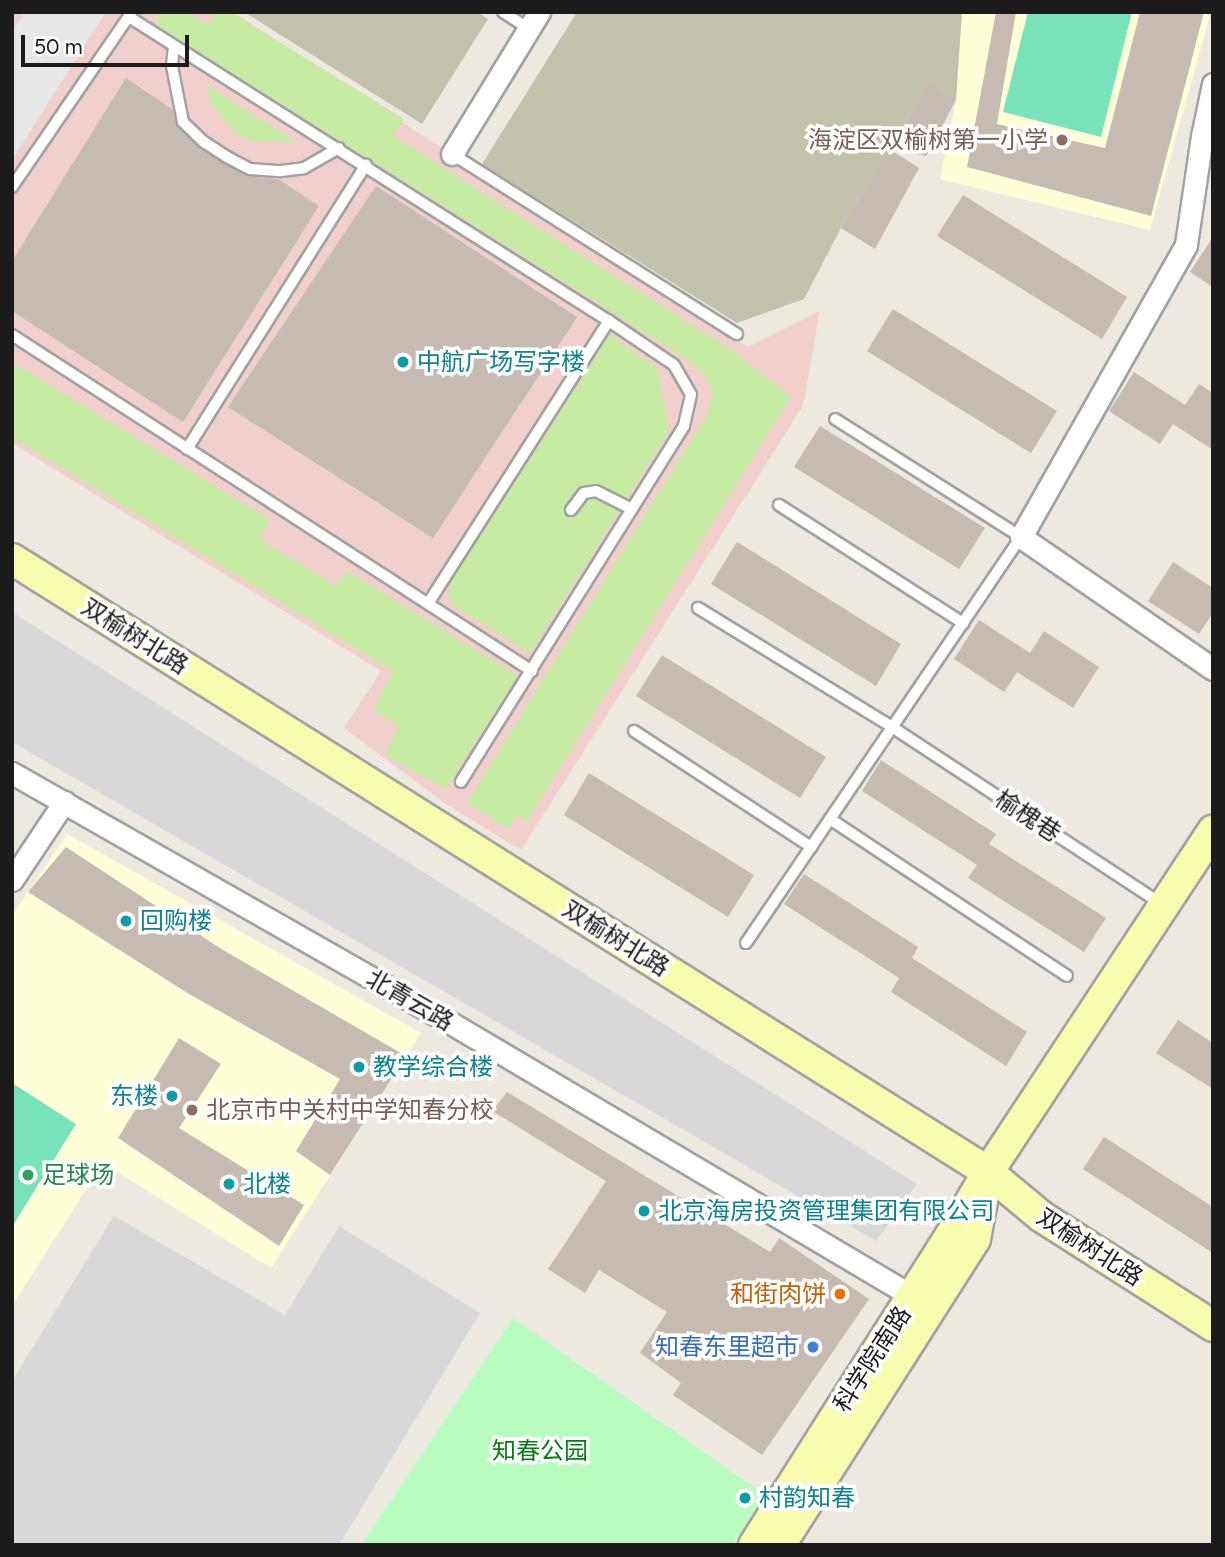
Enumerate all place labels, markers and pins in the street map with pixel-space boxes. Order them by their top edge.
place label: 海淀区双榆树第一小学 [808,126,1048,154]
marker: 海淀区双榆树第一小学 [1054,132,1070,148]
place label: 中航广场写字楼 [417,348,585,376]
marker: 中航广场写字楼 [395,354,411,370]
place label: 回购楼 [140,907,212,935]
marker: 回购楼 [118,913,134,929]
place label: 教学综合楼 [373,1053,493,1081]
marker: 教学综合楼 [351,1059,367,1075]
place label: 东楼 [110,1082,158,1110]
marker: 东楼 [164,1088,180,1104]
place label: 北京市中关村中学知春分校 [206,1096,494,1124]
marker: 北京市中关村中学知春分校 [184,1102,200,1118]
place label: 足球场 [42,1161,114,1189]
marker: 足球场 [20,1167,36,1183]
place label: 北楼 [243,1170,291,1198]
marker: 北楼 [221,1176,237,1192]
place label: 北京海房投资管理集团有限公司 [658,1197,994,1225]
marker: 北京海房投资管理集团有限公司 [636,1203,652,1219]
place label: 和街肉饼 [730,1280,826,1308]
marker: 和街肉饼 [832,1286,848,1302]
place label: 知春东里超市 [655,1333,799,1361]
marker: 知春东里超市 [805,1339,821,1355]
place label: 村韵知春 [759,1484,855,1512]
marker: 村韵知春 [737,1490,753,1506]

